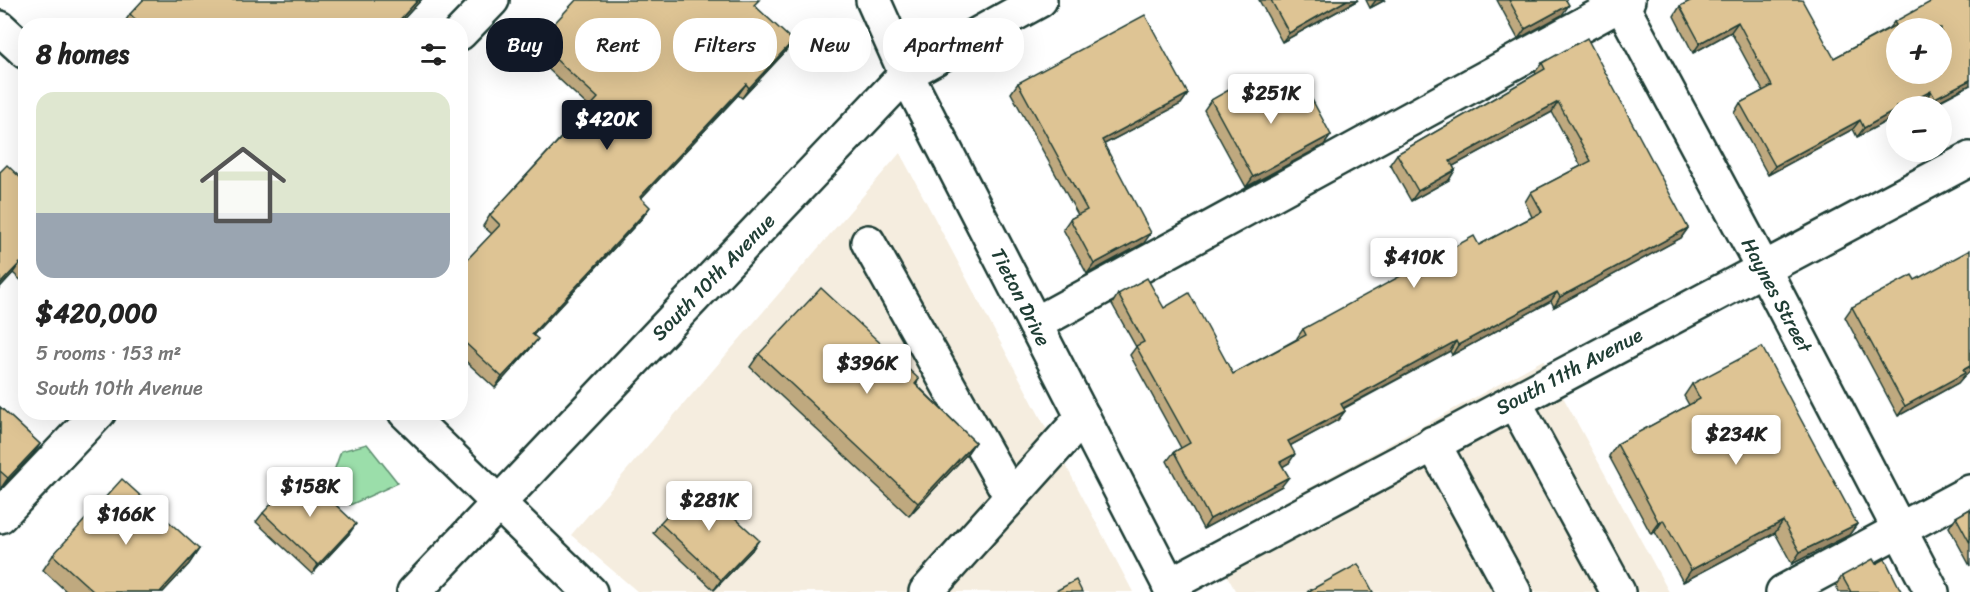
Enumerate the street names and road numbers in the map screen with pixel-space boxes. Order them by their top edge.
street label: South 10th Avenue [643,205,784,349]
street label: Haynes Street [1731,231,1822,360]
street label: Tieton Drive [981,242,1060,353]
street label: South 11th Avenue [1489,318,1650,425]

